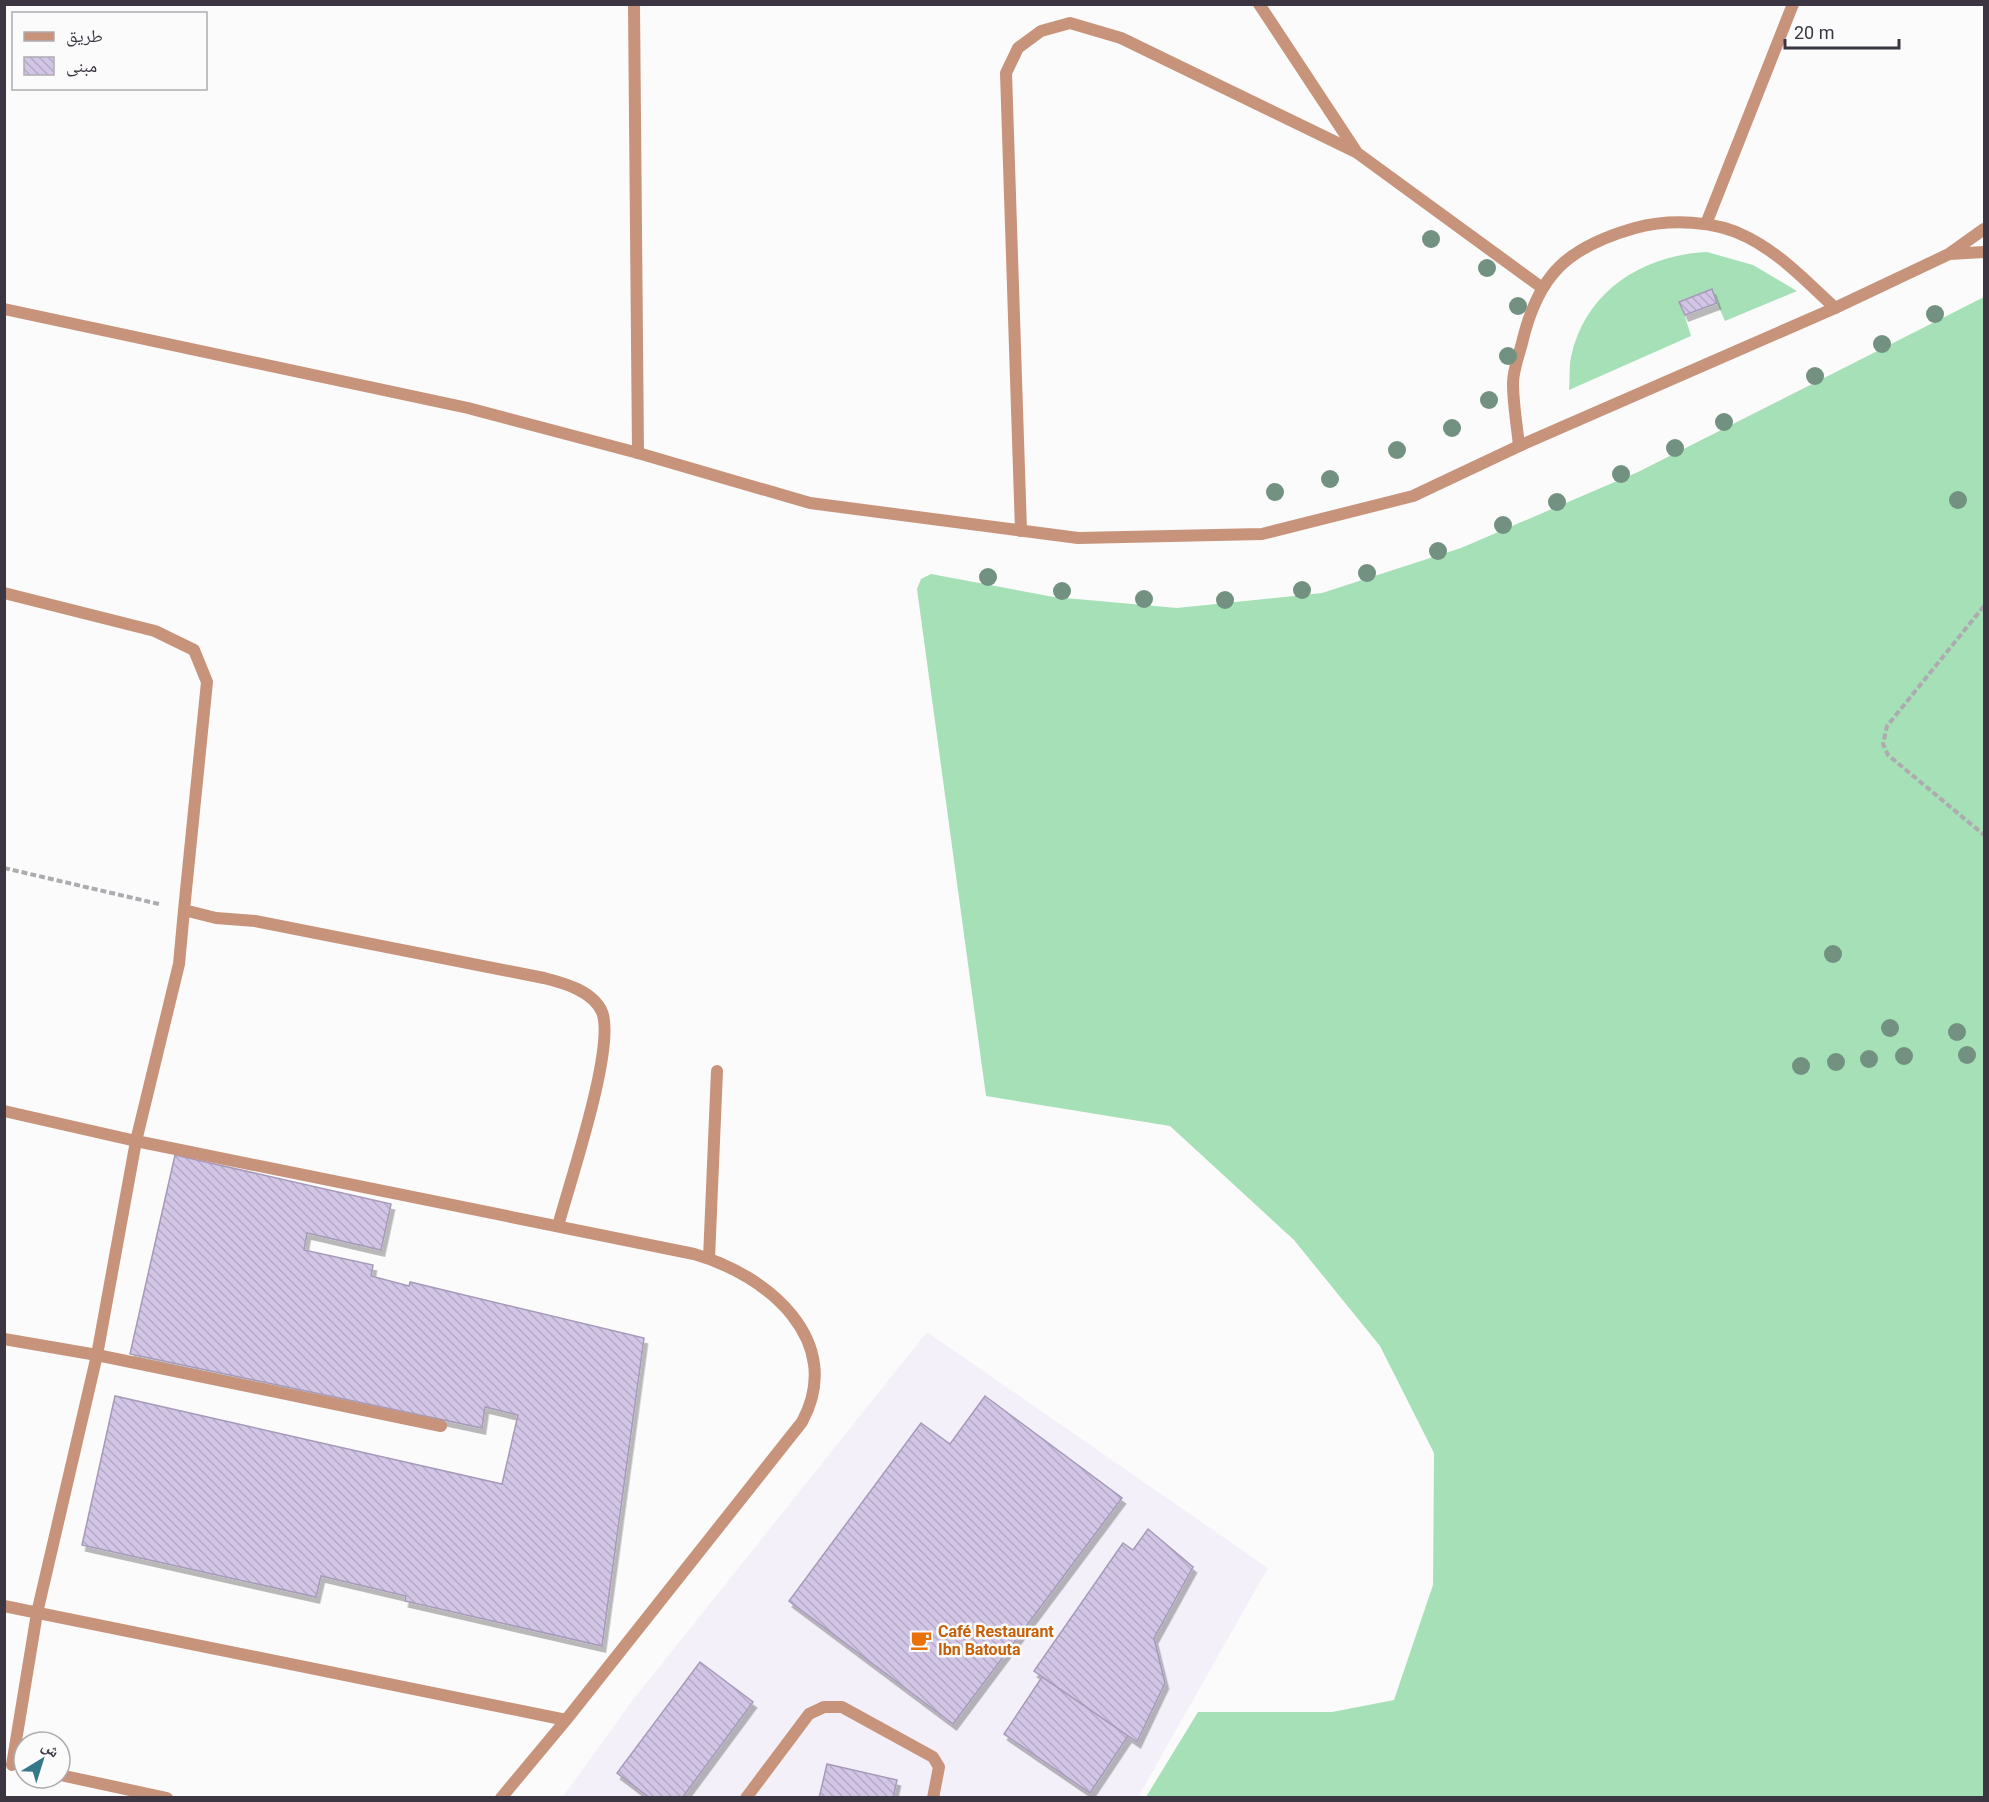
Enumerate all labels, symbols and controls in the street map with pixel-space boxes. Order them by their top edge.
legend [12,12,207,90]
scale bar [1785,12,1899,50]
text: 20 m [1794,22,1834,43]
text: طريق [66,25,103,47]
text: مبنى [66,55,97,77]
place label: Café Restaurant Ibn Batouta [938,1622,1054,1659]
cafe icon: Café Restaurant Ibn Batouta [909,1628,933,1652]
north arrow [12,1730,72,1790]
text: ش [38,1736,63,1761]

